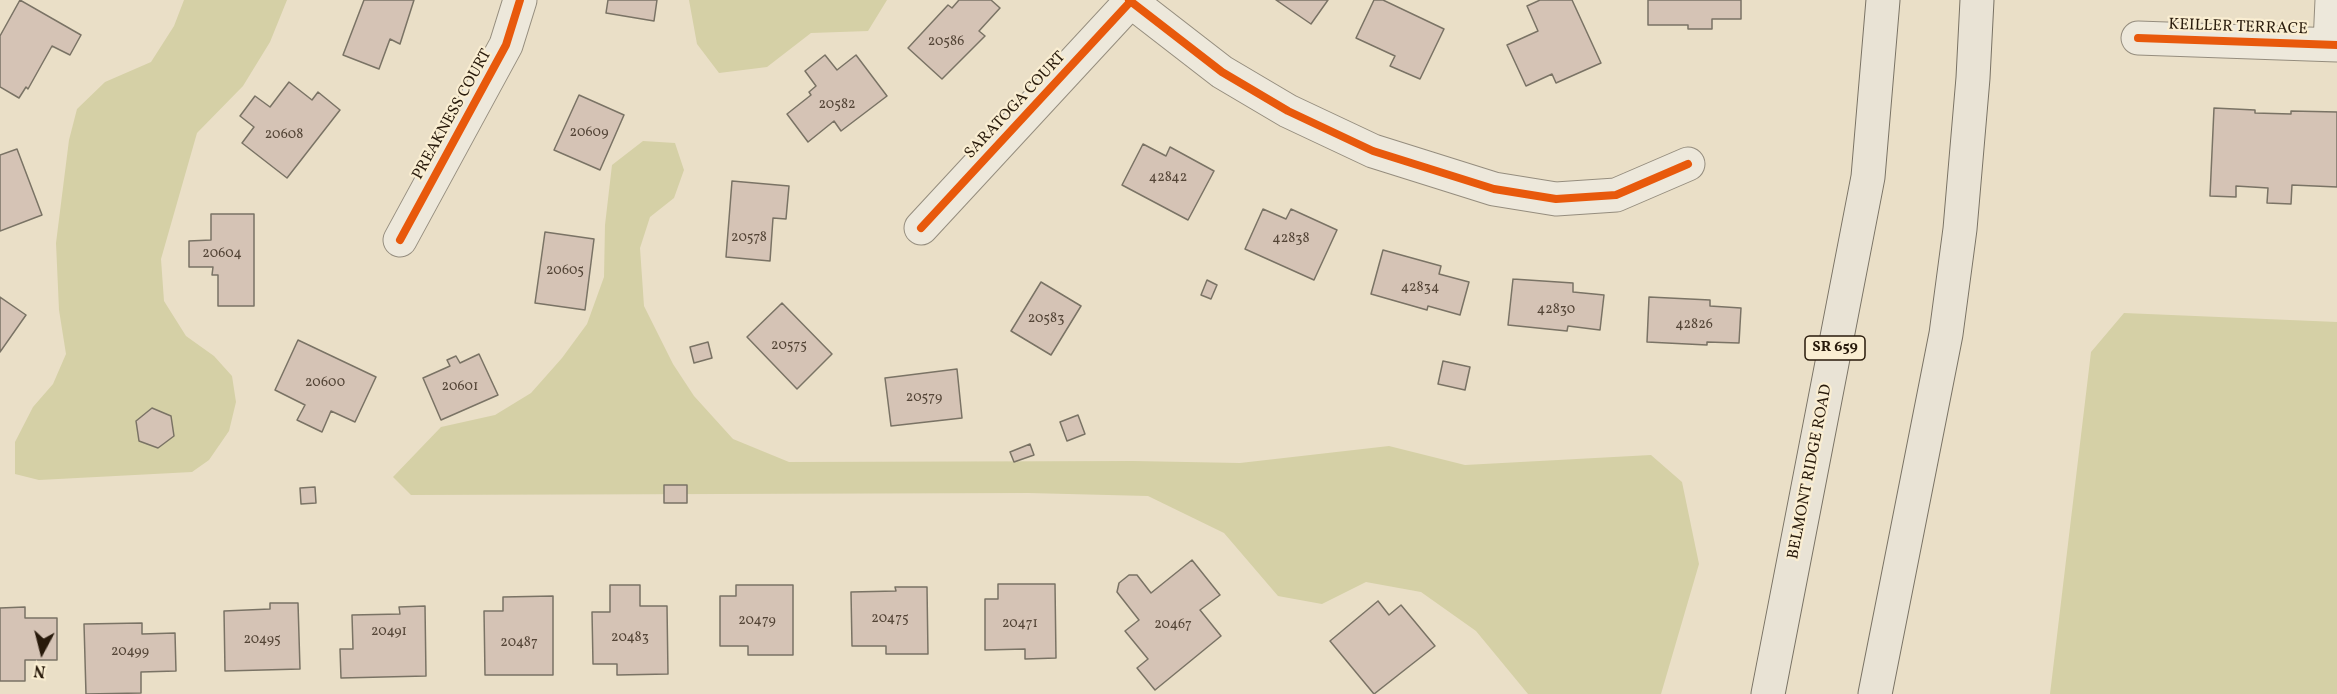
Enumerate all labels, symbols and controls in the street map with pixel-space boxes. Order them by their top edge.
street label: KEILLER TERRACE [2168,16,2308,40]
house number: 20586 [928,34,964,50]
street label: PREAKNESS COURT [409,47,497,183]
street label: SARATOGA COURT [961,48,1071,164]
house number: 20582 [818,97,856,113]
house number: 20609 [570,125,608,141]
house number: 20608 [265,127,303,143]
house number: 42842 [1149,170,1187,186]
house number: 20578 [731,230,767,246]
house number: 42838 [1272,231,1310,247]
house number: 20604 [202,246,242,262]
house number: 20605 [546,263,584,279]
house number: 42834 [1401,280,1439,296]
house number: 42830 [1537,302,1575,318]
house number: 20583 [1028,311,1064,327]
house number: 42826 [1675,317,1713,333]
road number: SR 659 [1805,336,1865,360]
house number: 20575 [771,338,807,354]
house number: 20600 [305,375,345,391]
house number: 20601 [442,379,478,395]
street label: BELMONT RIDGE ROAD [1785,383,1837,561]
house number: 20579 [906,390,942,406]
house number: 20475 [871,611,909,627]
house number: 20479 [738,613,776,629]
house number: 20471 [1002,616,1038,632]
house number: 20467 [1154,617,1192,633]
north arrow [12,622,72,682]
house number: 20491 [371,624,407,640]
house number: 20483 [611,630,649,646]
house number: 20495 [243,632,281,648]
house number: 20487 [500,635,538,651]
house number: 20499 [111,644,149,660]
text: N [33,658,47,681]

